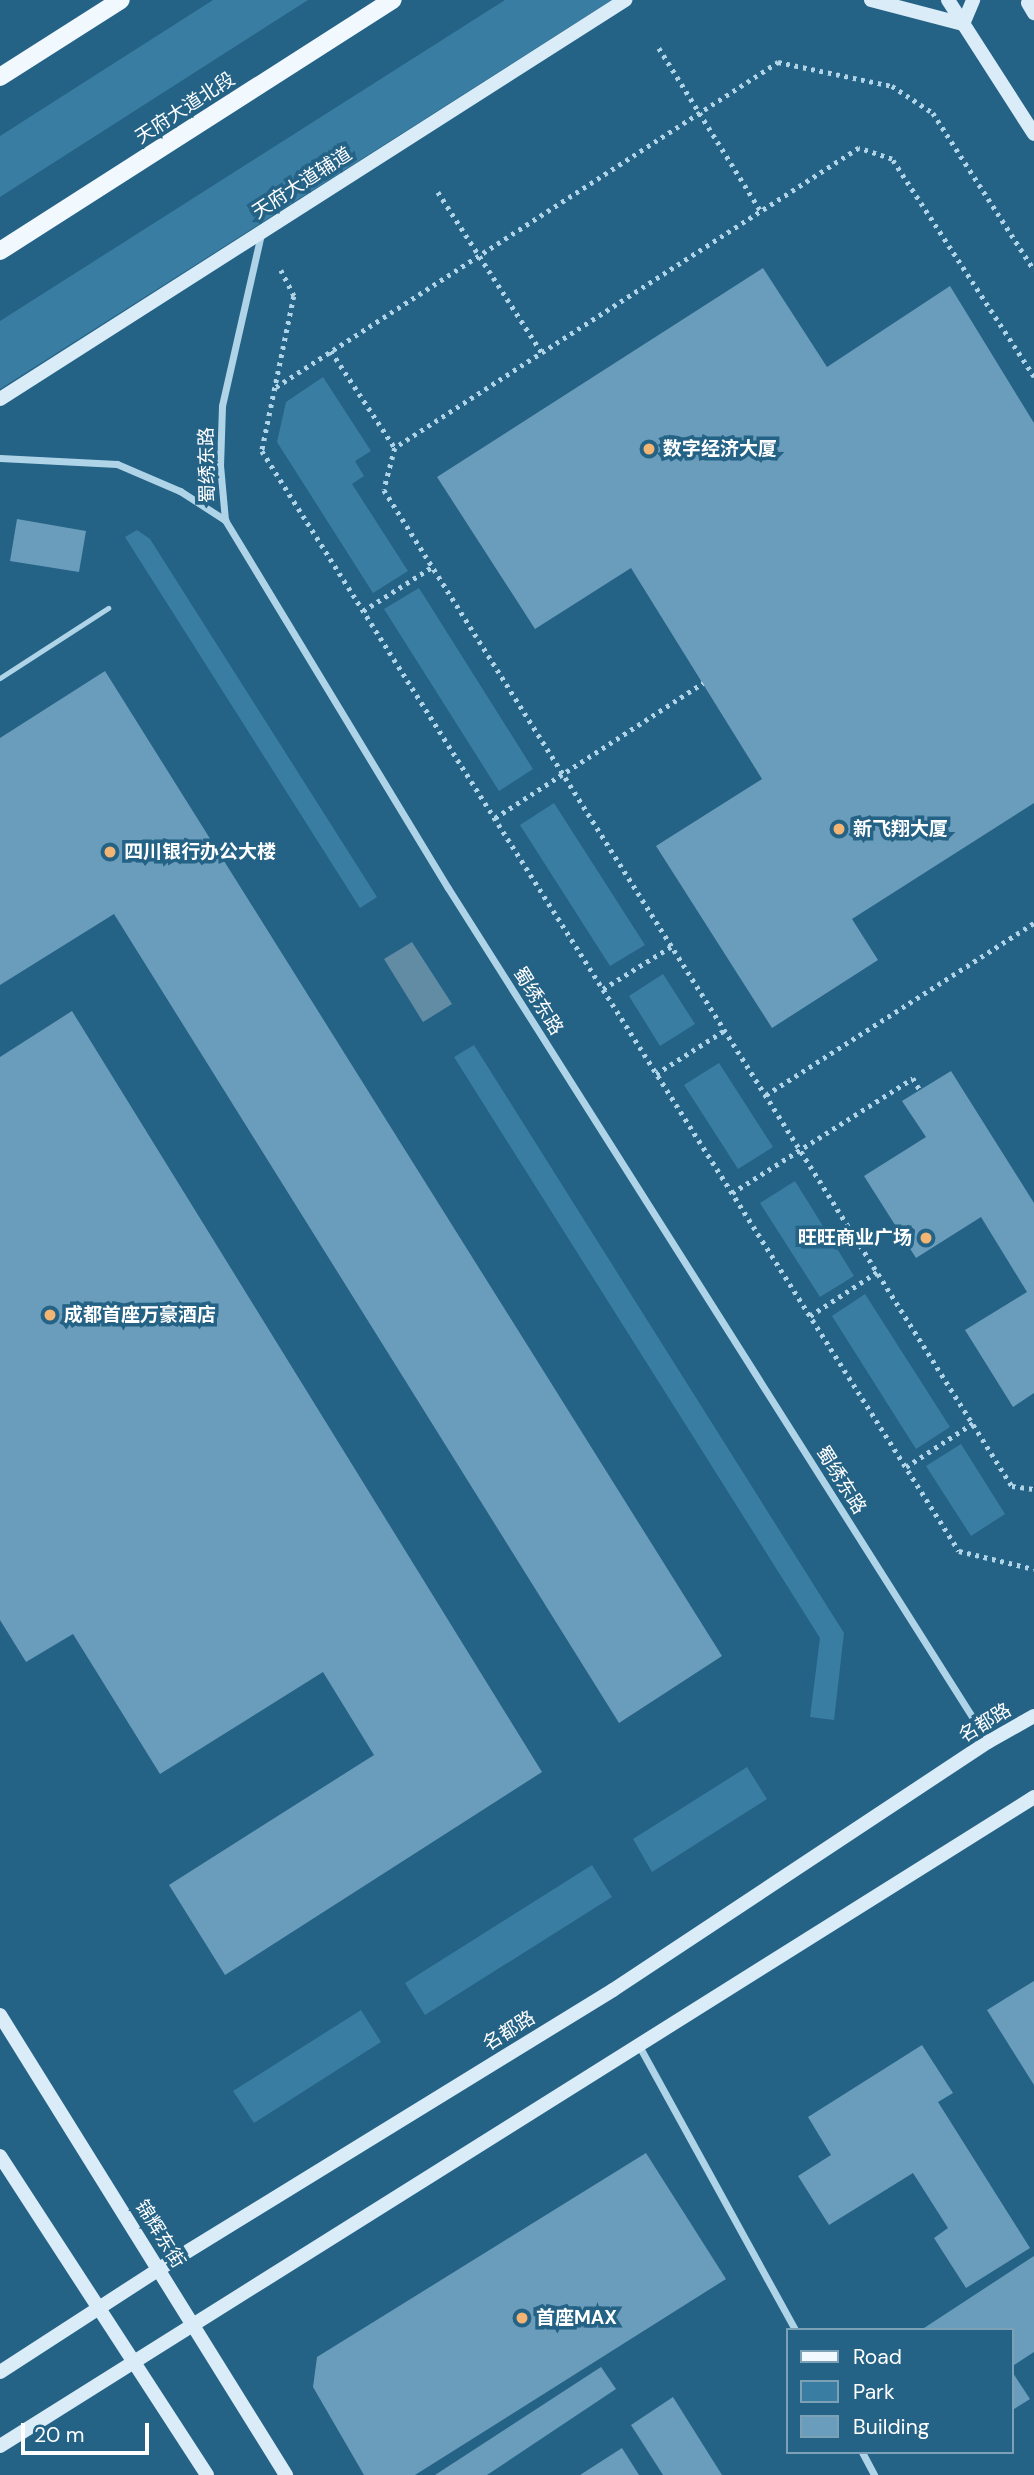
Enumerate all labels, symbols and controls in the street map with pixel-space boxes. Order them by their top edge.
street label: 天府大道北段 [131,67,239,149]
street label: 天府大道辅道 [248,142,356,224]
street label: 蜀绣东路 [195,427,219,503]
place label: 数字经济大厦 [663,438,777,460]
marker: 数字经济大厦 [641,441,657,457]
place label: 新飞翔大厦 [853,818,948,840]
marker: 新飞翔大厦 [831,821,847,837]
place label: 四川银行办公大楼 [124,841,276,863]
marker: 四川银行办公大楼 [102,844,118,860]
street label: 蜀绣东路 [508,963,568,1039]
place label: 旺旺商业广场 [798,1227,912,1249]
marker: 旺旺商业广场 [918,1230,934,1246]
place label: 成都首座万豪酒店 [64,1304,216,1326]
marker: 成都首座万豪酒店 [42,1307,58,1323]
street label: 蜀绣东路 [811,1442,871,1518]
street label: 名都路 [955,1699,1015,1747]
street label: 名都路 [479,2006,539,2056]
street label: 锦辉东街 [130,2196,190,2272]
place label: 首座MAX [536,2307,617,2329]
marker: 首座MAX [514,2310,530,2326]
legend [786,2328,1013,2454]
text: Road [853,2343,902,2371]
text: Park [853,2378,894,2406]
scale bar [24,2408,152,2452]
text: Building [853,2413,929,2441]
text: 20 m [34,2421,85,2449]

